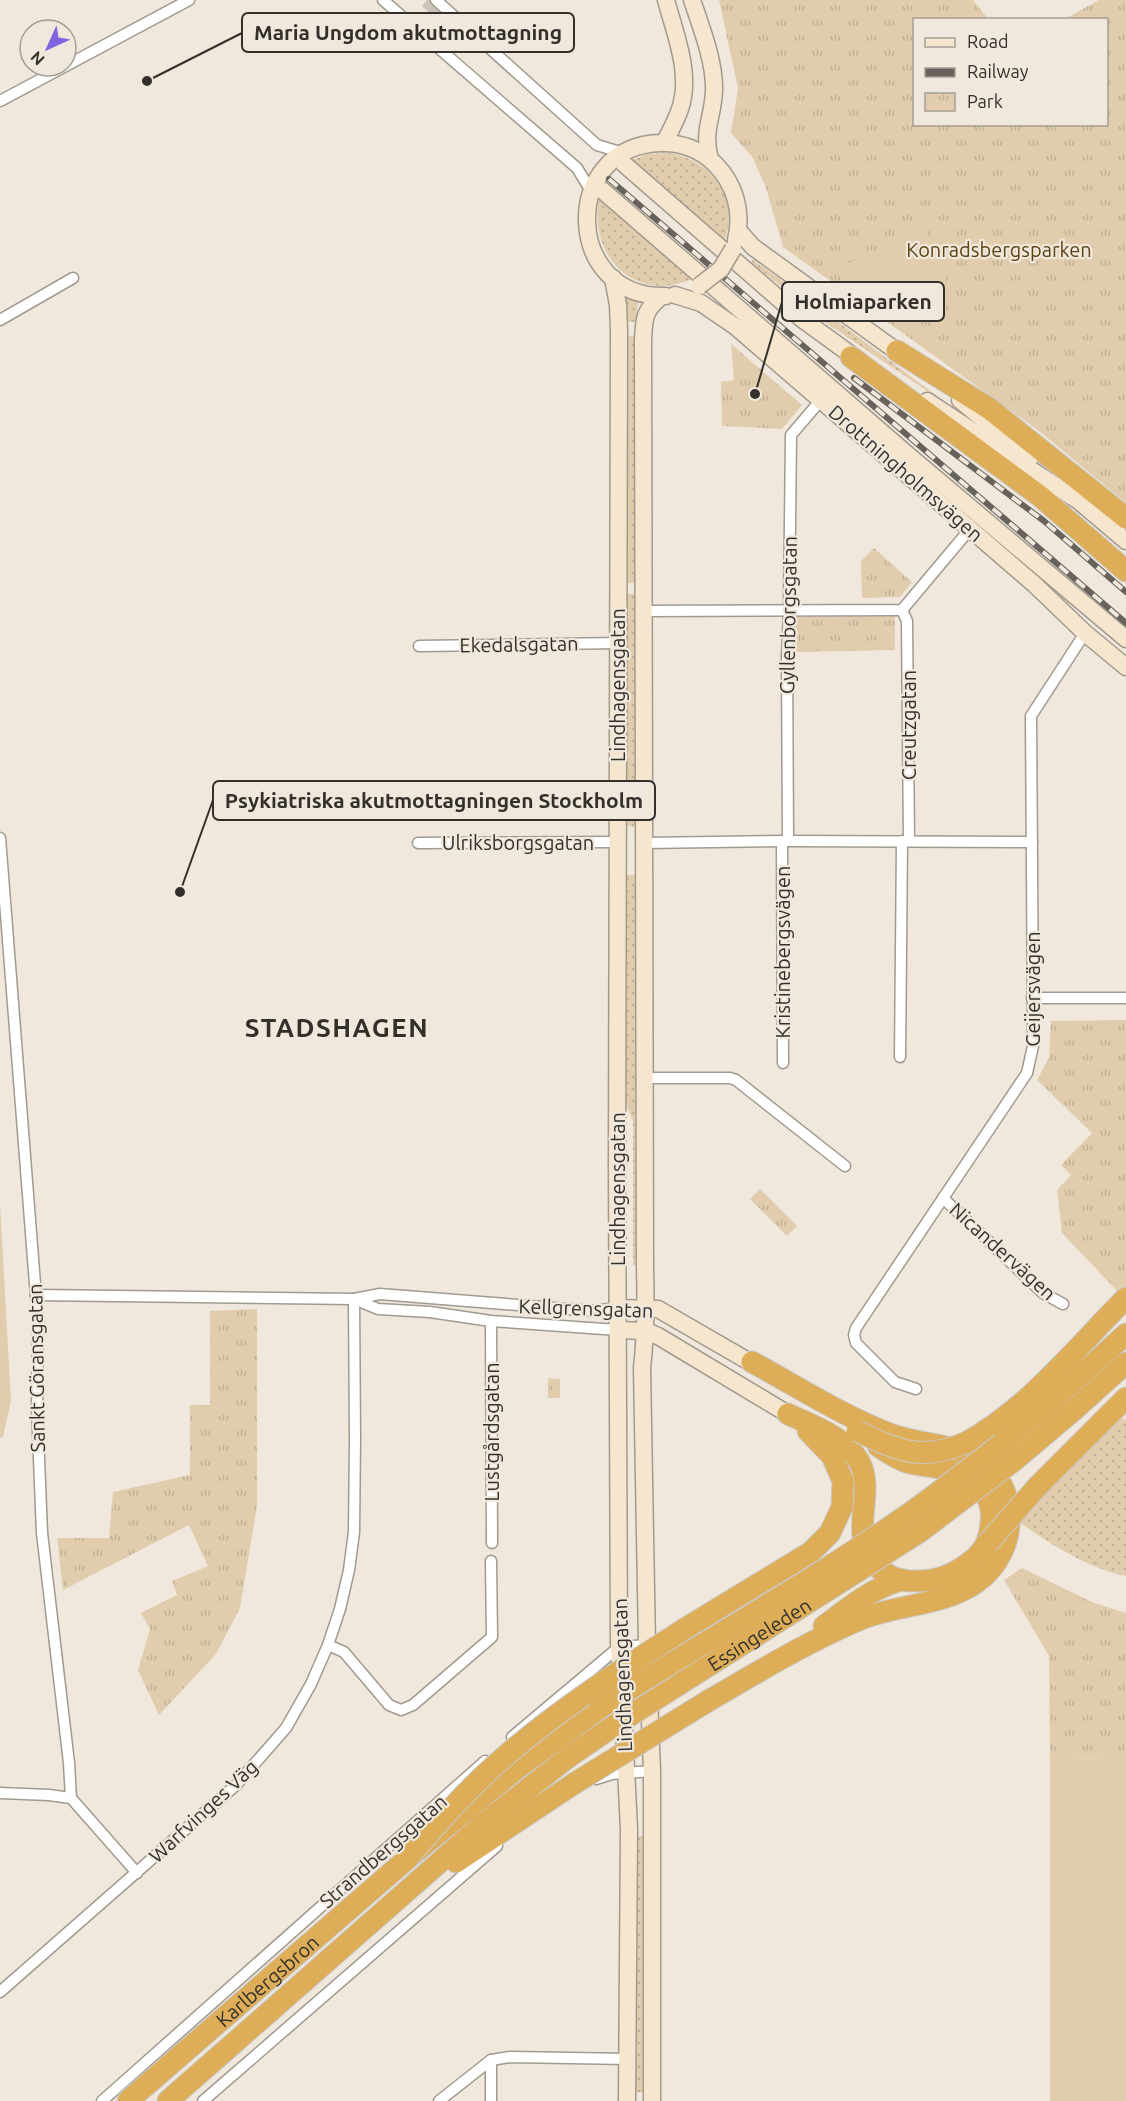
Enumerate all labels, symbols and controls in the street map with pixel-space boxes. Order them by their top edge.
callout: Maria Ungdom akutmottagning [242,13,574,52]
north arrow [18,18,78,78]
legend [913,18,1108,126]
text: Maria Ungdom akutmottagning [254,20,562,44]
text: Road [967,31,1009,51]
text: N [27,48,48,69]
text: Railway [967,61,1029,81]
text: Park [967,91,1003,111]
park label: Konradsbergsparken [906,238,1092,261]
callout: Holmiaparken [782,282,944,321]
text: Holmiaparken [794,289,932,313]
street label: Drottningholmsvägen [824,400,988,546]
street label: Gyllenborgsgatan [775,536,801,694]
street label: Lindhagensgatan [606,608,629,762]
street label: Ekedalsgatan [459,631,579,657]
street label: Creutzgatan [897,670,920,780]
callout: Psykiatriska akutmottagningen Stockholm [213,781,655,820]
text: Psykiatriska akutmottagningen Stockholm [225,788,643,812]
street label: Ulriksborgsgatan [442,831,594,854]
street label: Kristinebergsvägen [771,866,794,1038]
street label: Geijersvägen [1021,931,1044,1047]
district label: STADSHAGEN [245,1013,429,1042]
street label: Lindhagensgatan [606,1112,629,1266]
street label: Nicandervägen [945,1197,1061,1305]
street label: Sankt Göransgatan [23,1283,49,1453]
street label: Kellgrensgatan [518,1294,654,1322]
street label: Lustgårdsgatan [480,1362,503,1502]
street label: Essingeleden [703,1593,815,1675]
street label: Lindhagensgatan [608,1598,636,1752]
street label: Warfvinges Väg [144,1755,262,1867]
street label: Strandbergsgatan [315,1789,451,1913]
street label: Karlbergsbron [211,1930,323,2031]

